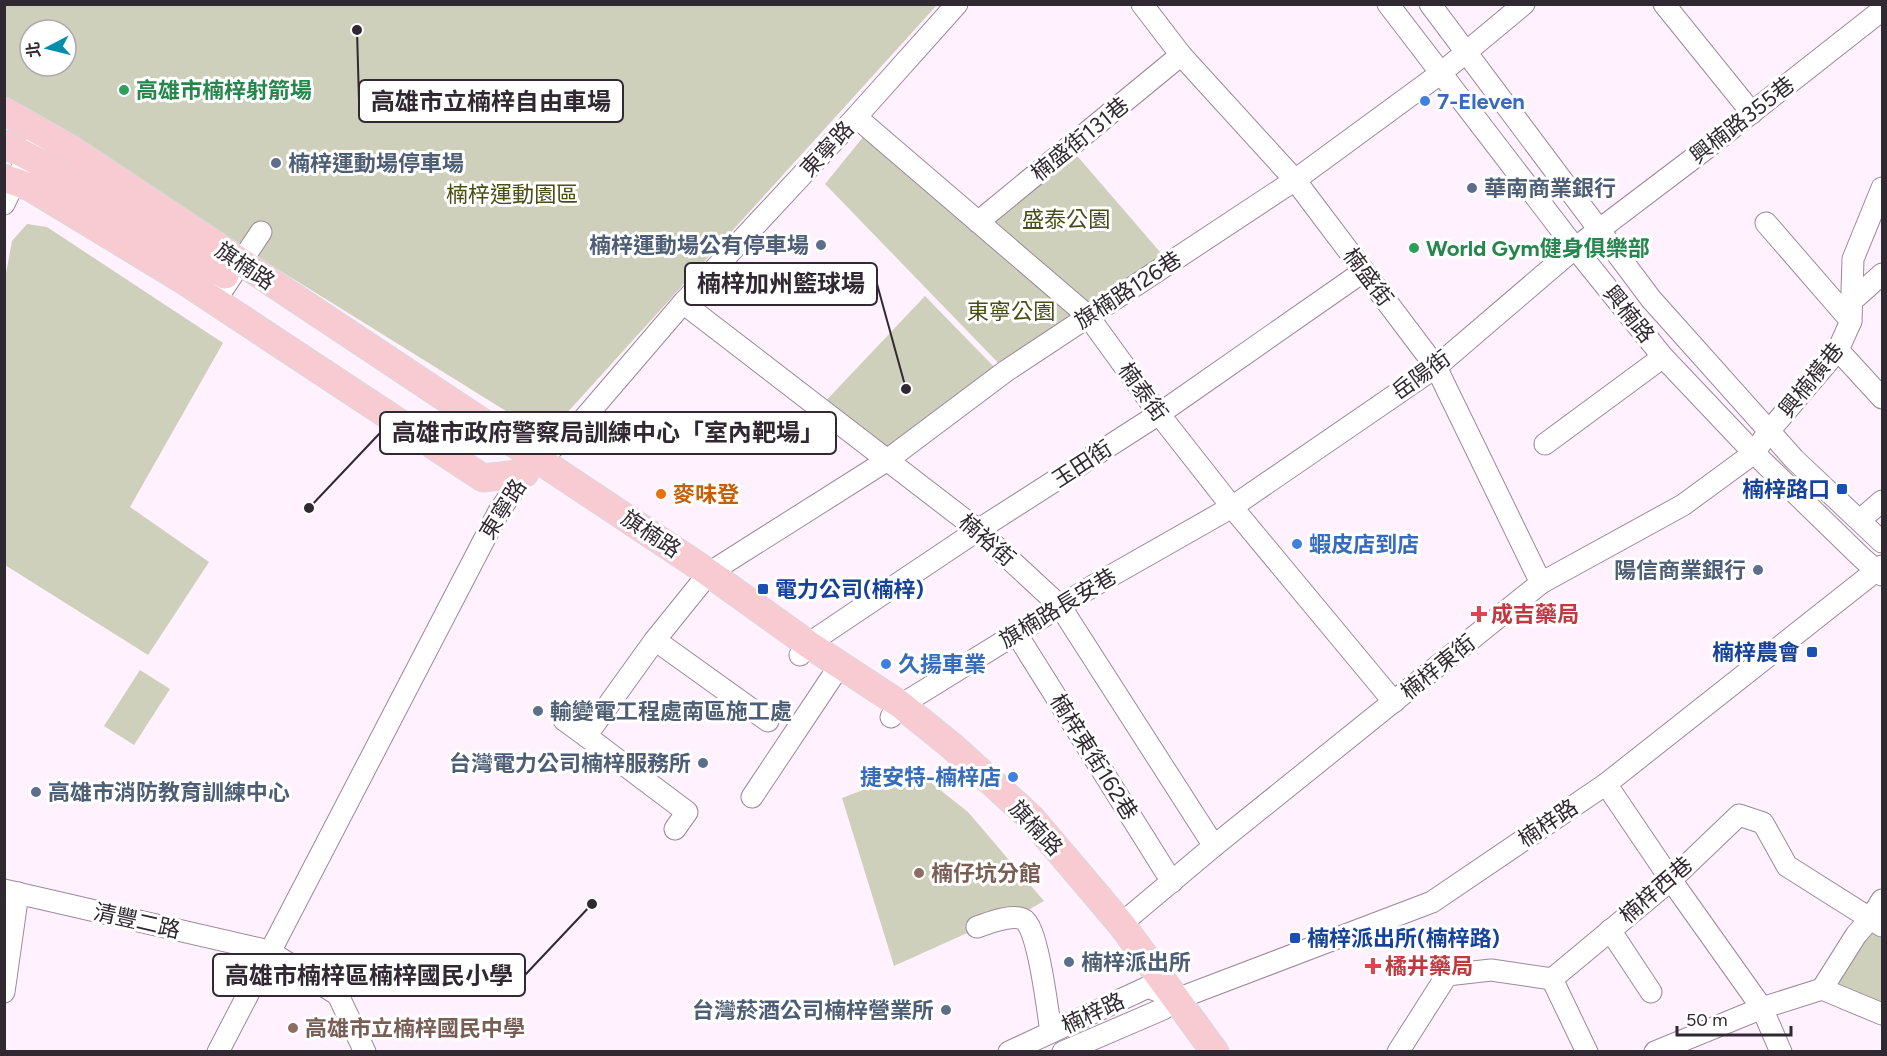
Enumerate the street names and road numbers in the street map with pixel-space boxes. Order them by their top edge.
street label: 興楠路355巷 [1684,71,1800,169]
street label: 楠盛街131巷 [1026,91,1134,187]
street label: 東寧路 [795,116,859,182]
street label: 旗楠路 [210,236,280,296]
street label: 楠盛街 [1337,243,1399,311]
street label: 旗楠路126巷 [1070,245,1186,335]
street label: 興楠路 [1598,280,1660,348]
street label: 興楠橫巷 [1773,337,1849,423]
street label: 岳陽街 [1386,345,1456,405]
street label: 楠泰街 [1113,357,1173,427]
street label: 玉田街 [1047,435,1117,493]
street label: 東寧路 [474,474,532,544]
street label: 旗楠路 [616,504,686,564]
street label: 楠裕街 [953,508,1021,572]
street label: 旗楠路長安巷 [994,562,1122,654]
street label: 楠梓東街 [1395,629,1481,705]
street label: 楠梓東街162巷 [1044,689,1144,825]
street label: 楠梓路 [1513,793,1583,853]
street label: 旗楠路 [1004,795,1068,861]
street label: 楠梓西巷 [1614,851,1698,929]
street label: 清豐二路 [91,898,183,944]
street label: 楠梓路 [1057,987,1129,1039]

